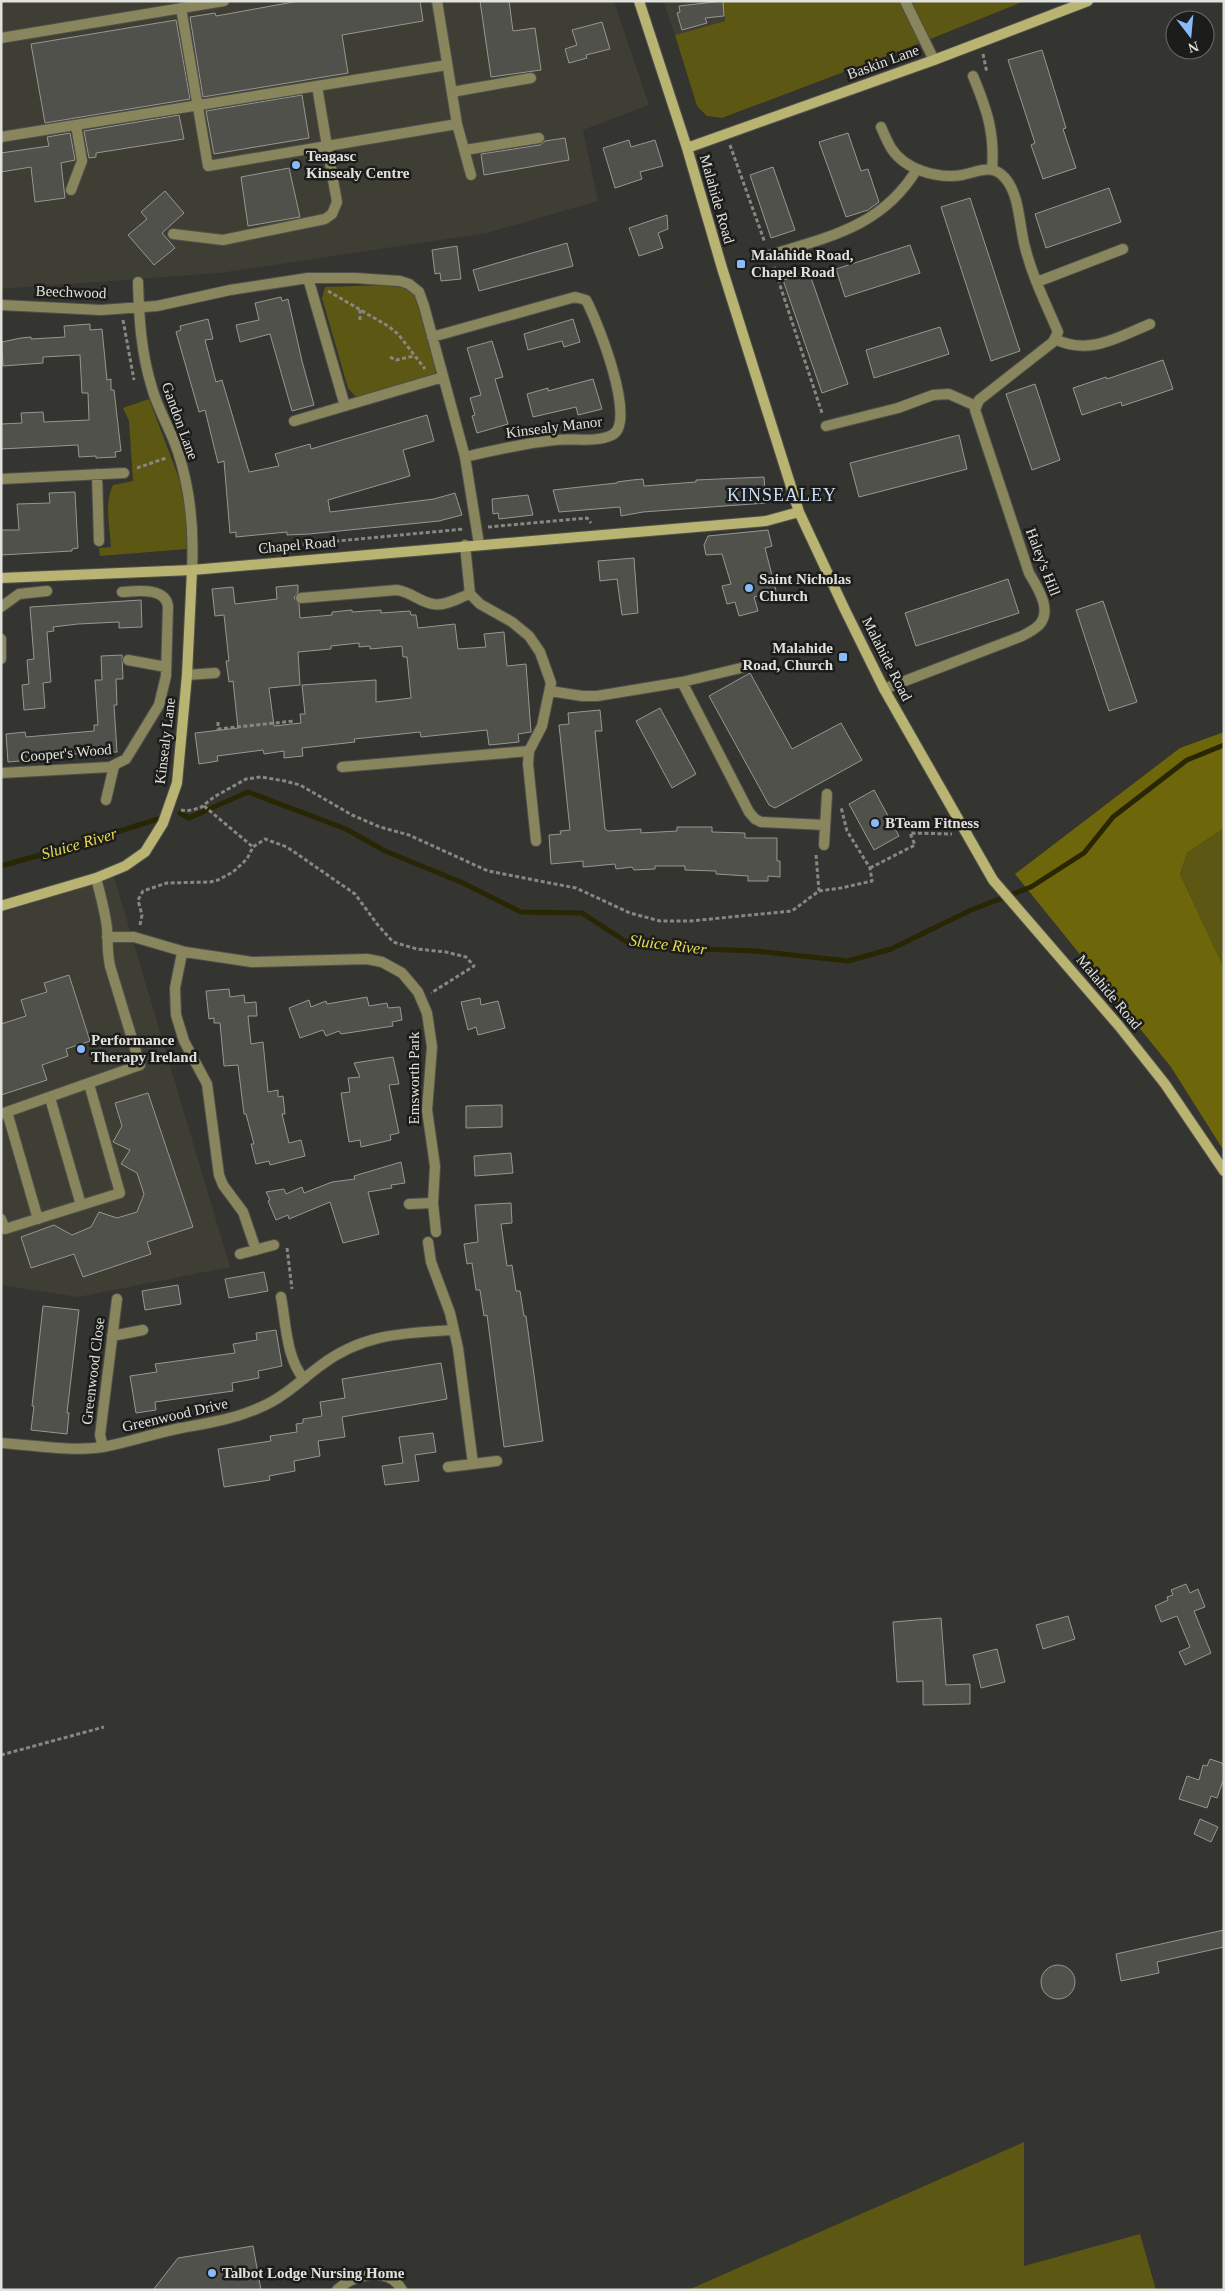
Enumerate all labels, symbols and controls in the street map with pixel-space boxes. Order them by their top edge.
north arrow [1165,10,1215,60]
text: N [1187,38,1200,56]
street label: Baskin Lane [845,41,921,82]
place label: Teagasc Kinsealy Centre [306,148,410,181]
street label: Malahide Road [697,153,738,246]
marker: Teagasc Kinsealy Centre [290,159,302,171]
place label: Malahide Road, Chapel Road [751,247,854,280]
marker: Malahide Road, Chapel Road [735,258,747,270]
street label: Beechwood [35,283,107,301]
street label: Gandon Lane [159,380,202,462]
street label: Kinsealy Manor [505,413,603,441]
district label: KINSEALEY [727,485,837,505]
street label: Haley's Hill [1023,526,1063,598]
street label: Chapel Road [257,534,337,556]
place label: Saint Nicholas Church [759,571,851,604]
marker: Saint Nicholas Church [743,582,755,594]
street label: Malahide Road [859,614,915,704]
place label: Malahide Road, Church [742,640,834,673]
marker: Malahide Road, Church [837,651,849,663]
street label: Kinsealy Lane [152,696,178,785]
street label: Cooper's Wood [20,741,113,765]
place label: BTeam Fitness [885,815,979,831]
marker: BTeam Fitness [869,817,881,829]
water label: Sluice River [39,824,120,862]
water label: Sluice River [628,931,708,958]
street label: Malahide Road [1073,952,1145,1033]
street label: Emsworth Park [406,1031,422,1124]
place label: Performance Therapy Ireland [91,1032,198,1065]
marker: Performance Therapy Ireland [75,1043,87,1055]
street label: Greenwood Close [78,1316,108,1426]
street label: Greenwood Drive [121,1395,230,1435]
place label: Talbot Lodge Nursing Home [222,2265,405,2281]
marker: Talbot Lodge Nursing Home [206,2267,218,2279]

